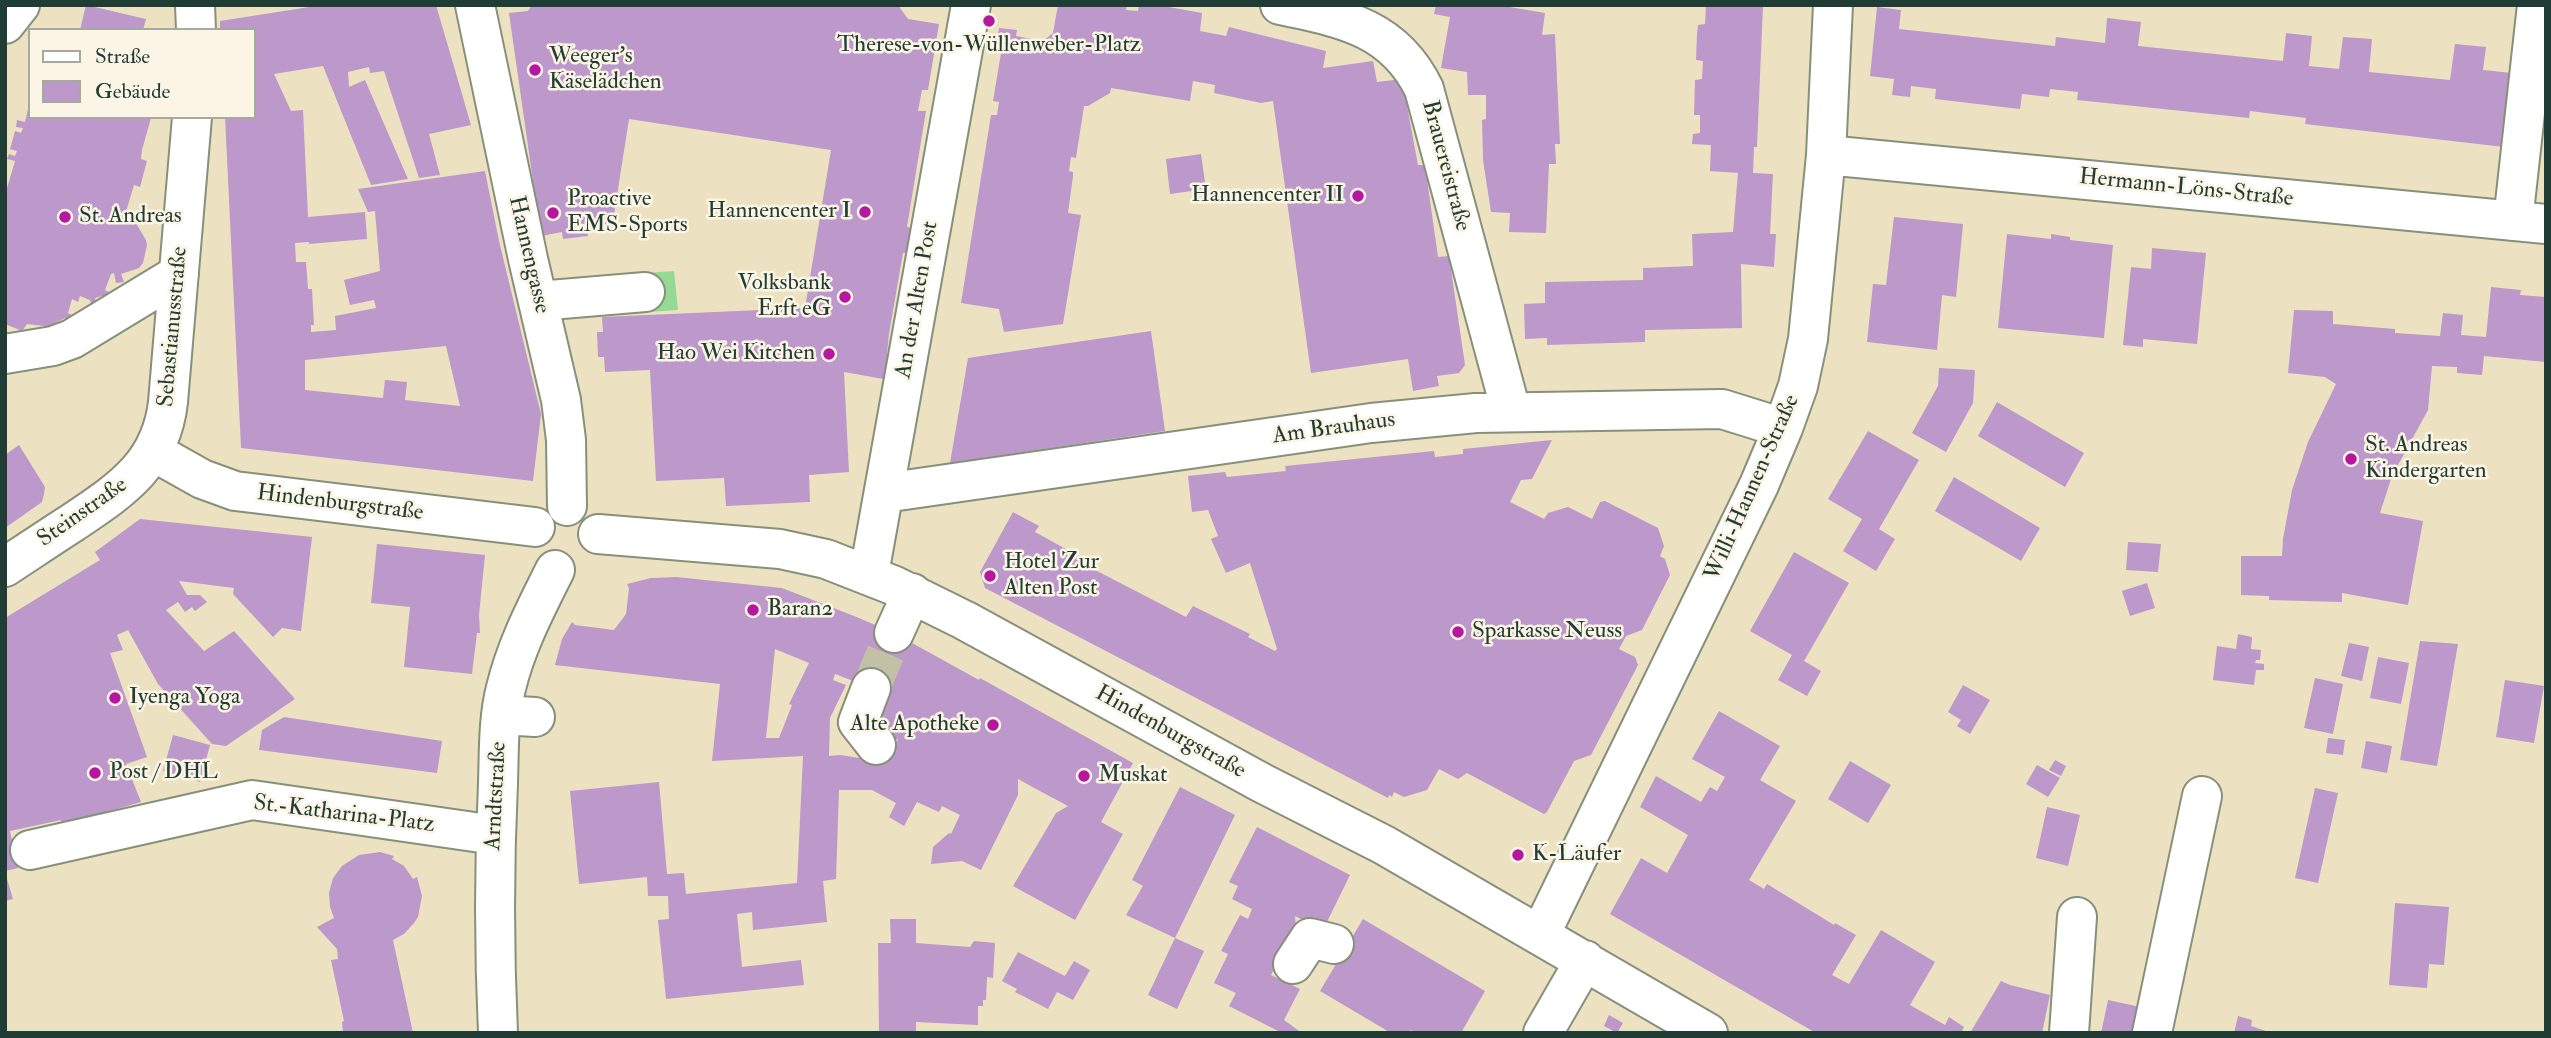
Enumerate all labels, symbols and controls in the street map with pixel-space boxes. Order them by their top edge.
marker: Therese-von-Wüllenweber-Platz [981,13,997,29]
legend [28,28,256,119]
place label: Therese-von-Wüllenweber-Platz [837,32,1141,60]
text: Straße [95,43,150,70]
place label: Weeger's Käselädchen [549,43,662,97]
marker: Weeger's Käselädchen [527,62,543,78]
text: Gebäude [95,78,170,105]
street label: Brauereistraße [1414,98,1476,234]
street label: Hermann-Löns-Straße [2078,164,2294,214]
place label: Hannencenter II [1191,182,1344,210]
place label: Proactive EMS-Sports [567,186,688,240]
marker: Hannencenter II [1350,188,1366,204]
street label: Hannengasse [501,194,555,316]
place label: Hannencenter I [707,198,851,226]
place label: St. Andreas [79,203,182,231]
marker: Hannencenter I [857,204,873,220]
marker: Proactive EMS-Sports [545,205,561,221]
marker: St. Andreas [57,209,73,225]
street label: An der Alten Post [891,219,945,381]
street label: Sebastianusstraße [153,246,195,408]
place label: Volksbank Erft eG [737,270,831,324]
marker: Volksbank Erft eG [837,289,853,305]
place label: Hao Wei Kitchen [657,340,815,368]
marker: Hao Wei Kitchen [821,346,837,362]
street label: Willi-Hannen-Straße [1700,391,1806,585]
street label: Am Brauhaus [1271,407,1397,451]
place label: St. Andreas Kindergarten [2365,432,2487,486]
marker: St. Andreas Kindergarten [2343,451,2359,467]
street label: Steinstraße [33,472,133,554]
street label: Hindenburgstraße [255,480,425,528]
place label: Hotel Zur Alten Post [1004,549,1099,603]
marker: Hotel Zur Alten Post [982,568,998,584]
place label: Baran2 [767,596,833,624]
marker: Baran2 [745,602,761,618]
place label: Sparkasse Neuss [1472,618,1622,646]
marker: Sparkasse Neuss [1450,624,1466,640]
street label: Hindenburgstraße [1090,680,1250,786]
place label: Iyenga Yoga [129,684,240,712]
marker: Iyenga Yoga [107,690,123,706]
place label: Alte Apotheke [850,711,979,739]
marker: Alte Apotheke [985,717,1001,733]
street label: Arndtstraße [480,741,514,851]
place label: Post / DHL [109,759,218,787]
place label: Muskat [1098,762,1167,790]
marker: Post / DHL [87,765,103,781]
marker: Muskat [1076,768,1092,784]
street label: St.-Katharina-Platz [252,790,436,840]
place label: K-Läufer [1532,841,1621,869]
marker: K-Läufer [1510,847,1526,863]

